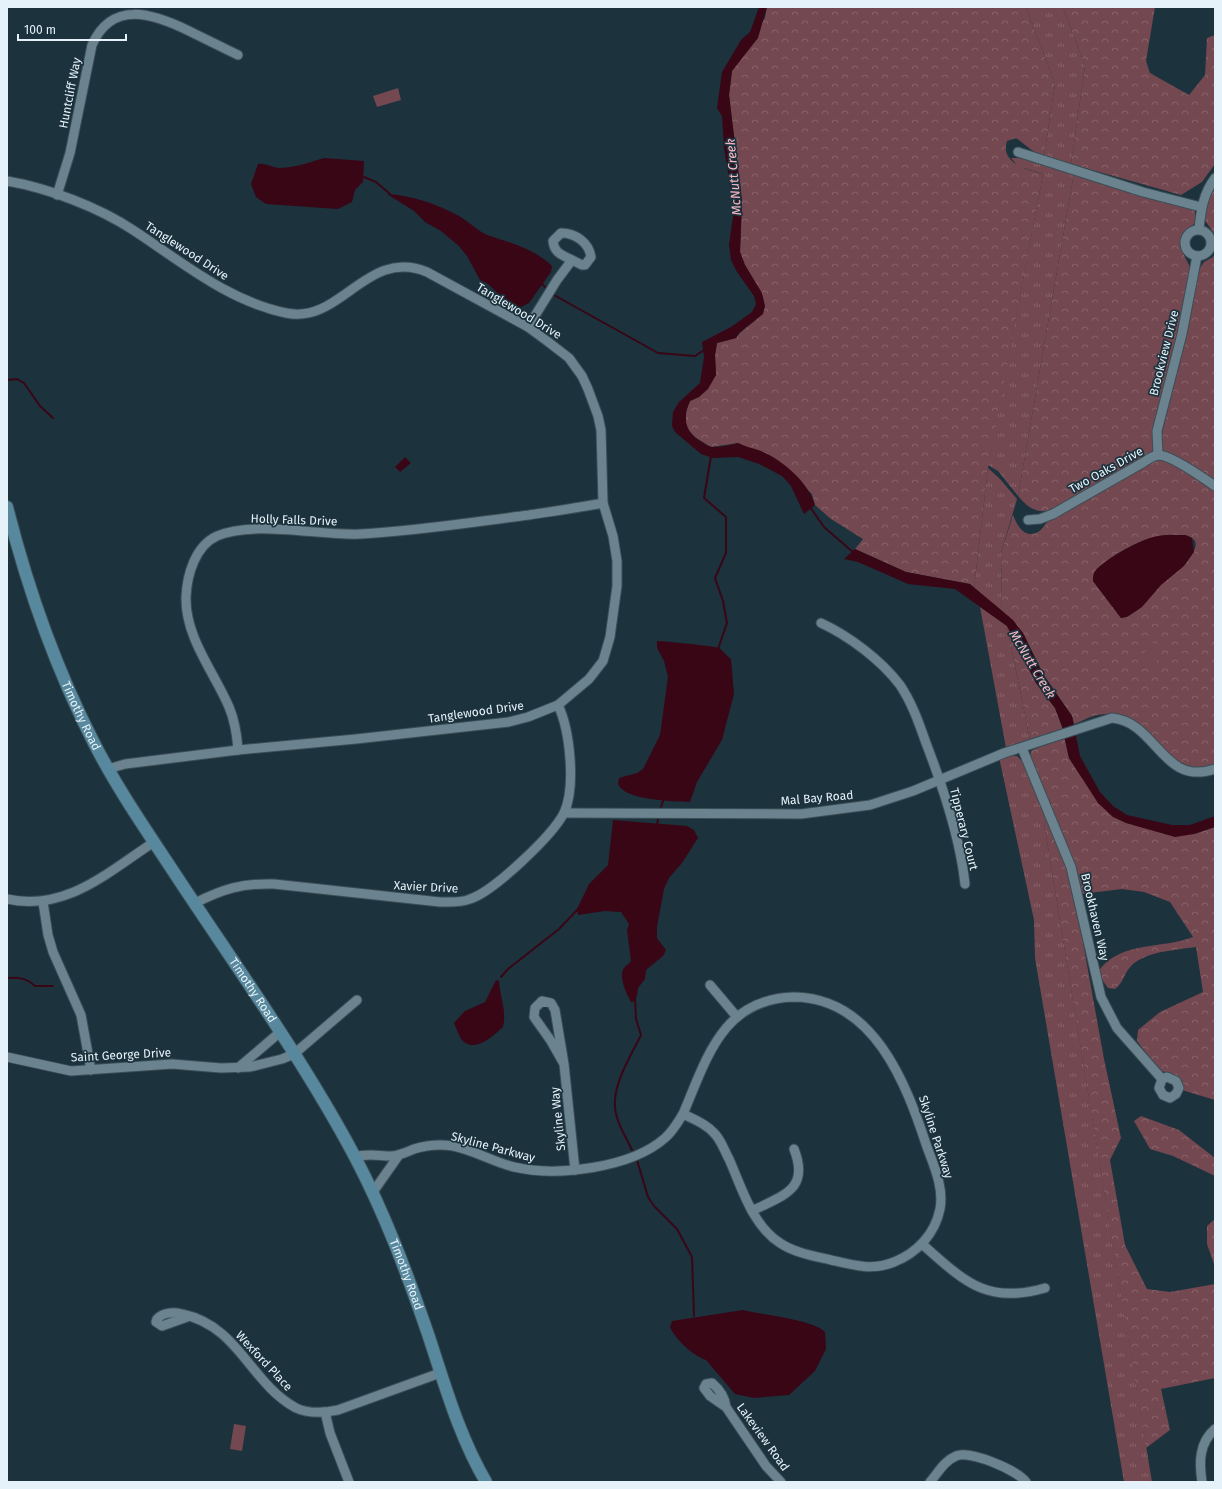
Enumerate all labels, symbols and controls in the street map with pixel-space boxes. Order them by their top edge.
scale bar [18,16,126,42]
text: 100 m [24,23,56,37]
street label: Huntcliff Way [56,56,84,130]
water label: McNutt Creek [723,138,744,216]
street label: Tanglewood Drive [143,219,231,283]
street label: Tanglewood Drive [474,280,564,342]
street label: Brookview Drive [1147,309,1181,397]
street label: Two Oaks Drive [1067,444,1145,496]
street label: Holly Falls Drive [250,511,338,529]
water label: McNutt Creek [1006,627,1059,701]
street label: Timothy Road [59,679,104,753]
street label: Tanglewood Drive [427,698,525,726]
street label: Tipperary Court [947,786,981,872]
street label: Mal Bay Road [780,788,854,808]
street label: Brookhaven Way [1078,872,1112,962]
street label: Xavier Drive [393,878,459,896]
street label: Timothy Road [226,955,279,1025]
street label: Saint George Drive [70,1045,172,1065]
street label: Skyline Way [548,1086,568,1152]
street label: Skyline Parkway [916,1094,956,1180]
street label: Skyline Parkway [449,1129,537,1165]
street label: Timothy Road [387,1237,426,1312]
street label: Wexford Place [233,1328,295,1394]
street label: Lakeview Road [734,1400,792,1474]

